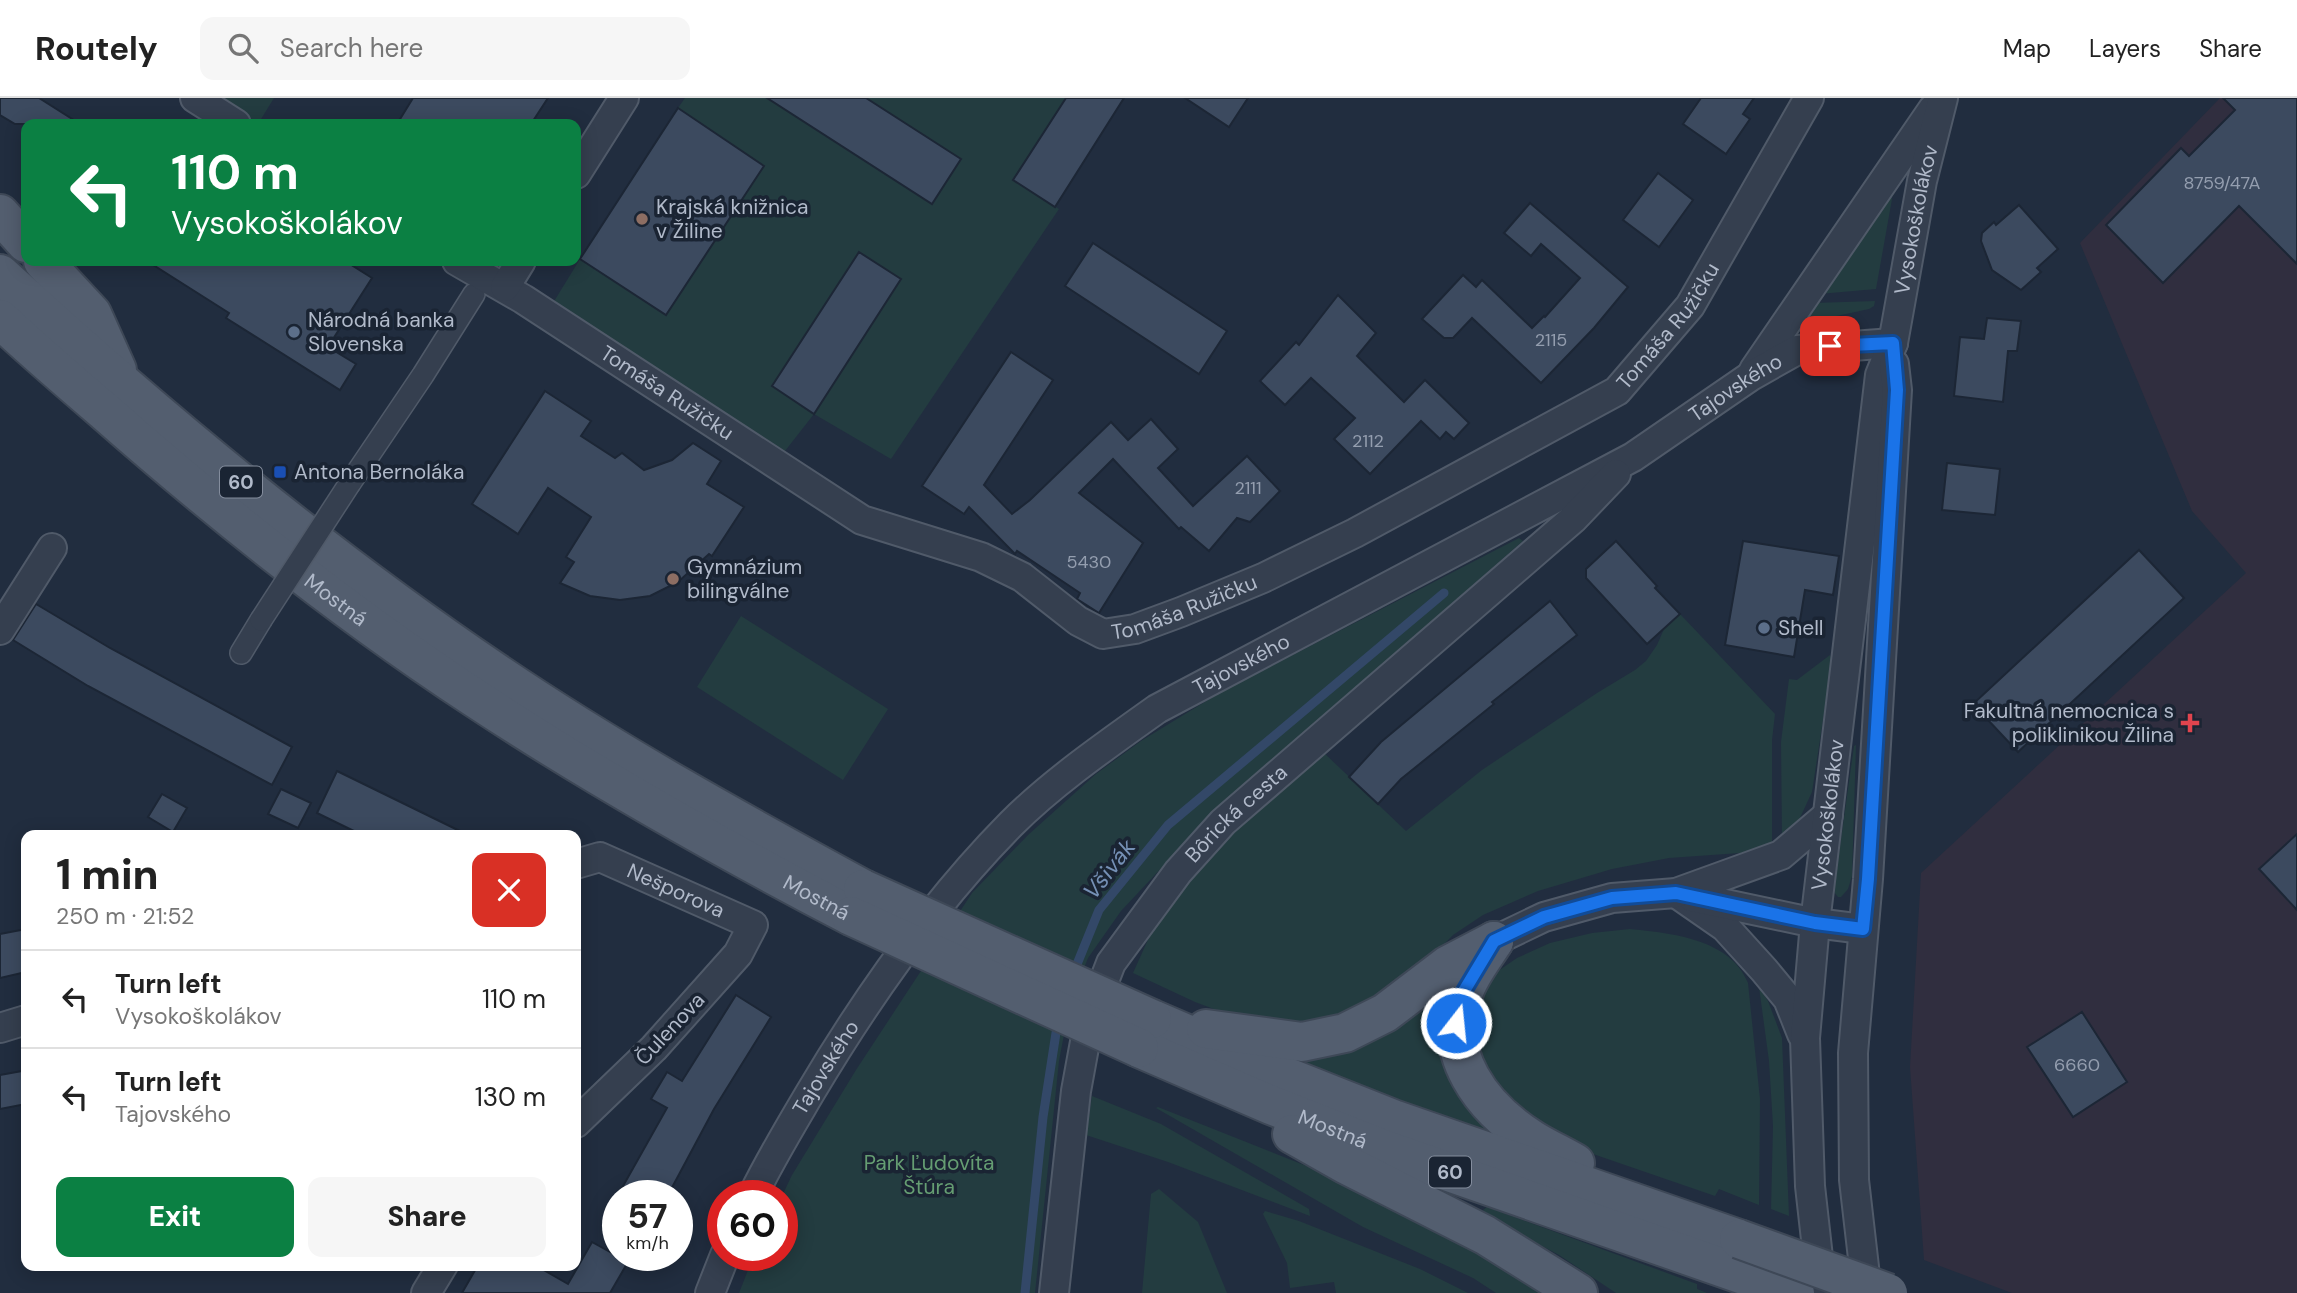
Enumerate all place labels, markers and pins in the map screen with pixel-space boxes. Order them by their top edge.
place label: Krajská knižnica v Žiline [656,193,808,245]
marker: Krajská knižnica v Žiline [634,211,650,227]
place label: Národná banka Slovenska [308,306,455,358]
pin [1800,316,1860,376]
marker: Národná banka Slovenska [286,324,302,340]
place label: Antona Bernoláka [294,458,464,486]
marker: Antona Bernoláka [272,464,288,480]
place label: Gymnázium bilingválne [687,553,802,605]
marker: Gymnázium bilingválne [665,571,681,587]
place label: Shell [1778,614,1824,642]
marker: Shell [1756,620,1772,636]
place label: Fakultná nemocnica s poliklinikou Žilina [1964,697,2174,749]
marker: Fakultná nemocnica s poliklinikou Žilina [2180,713,2200,733]

